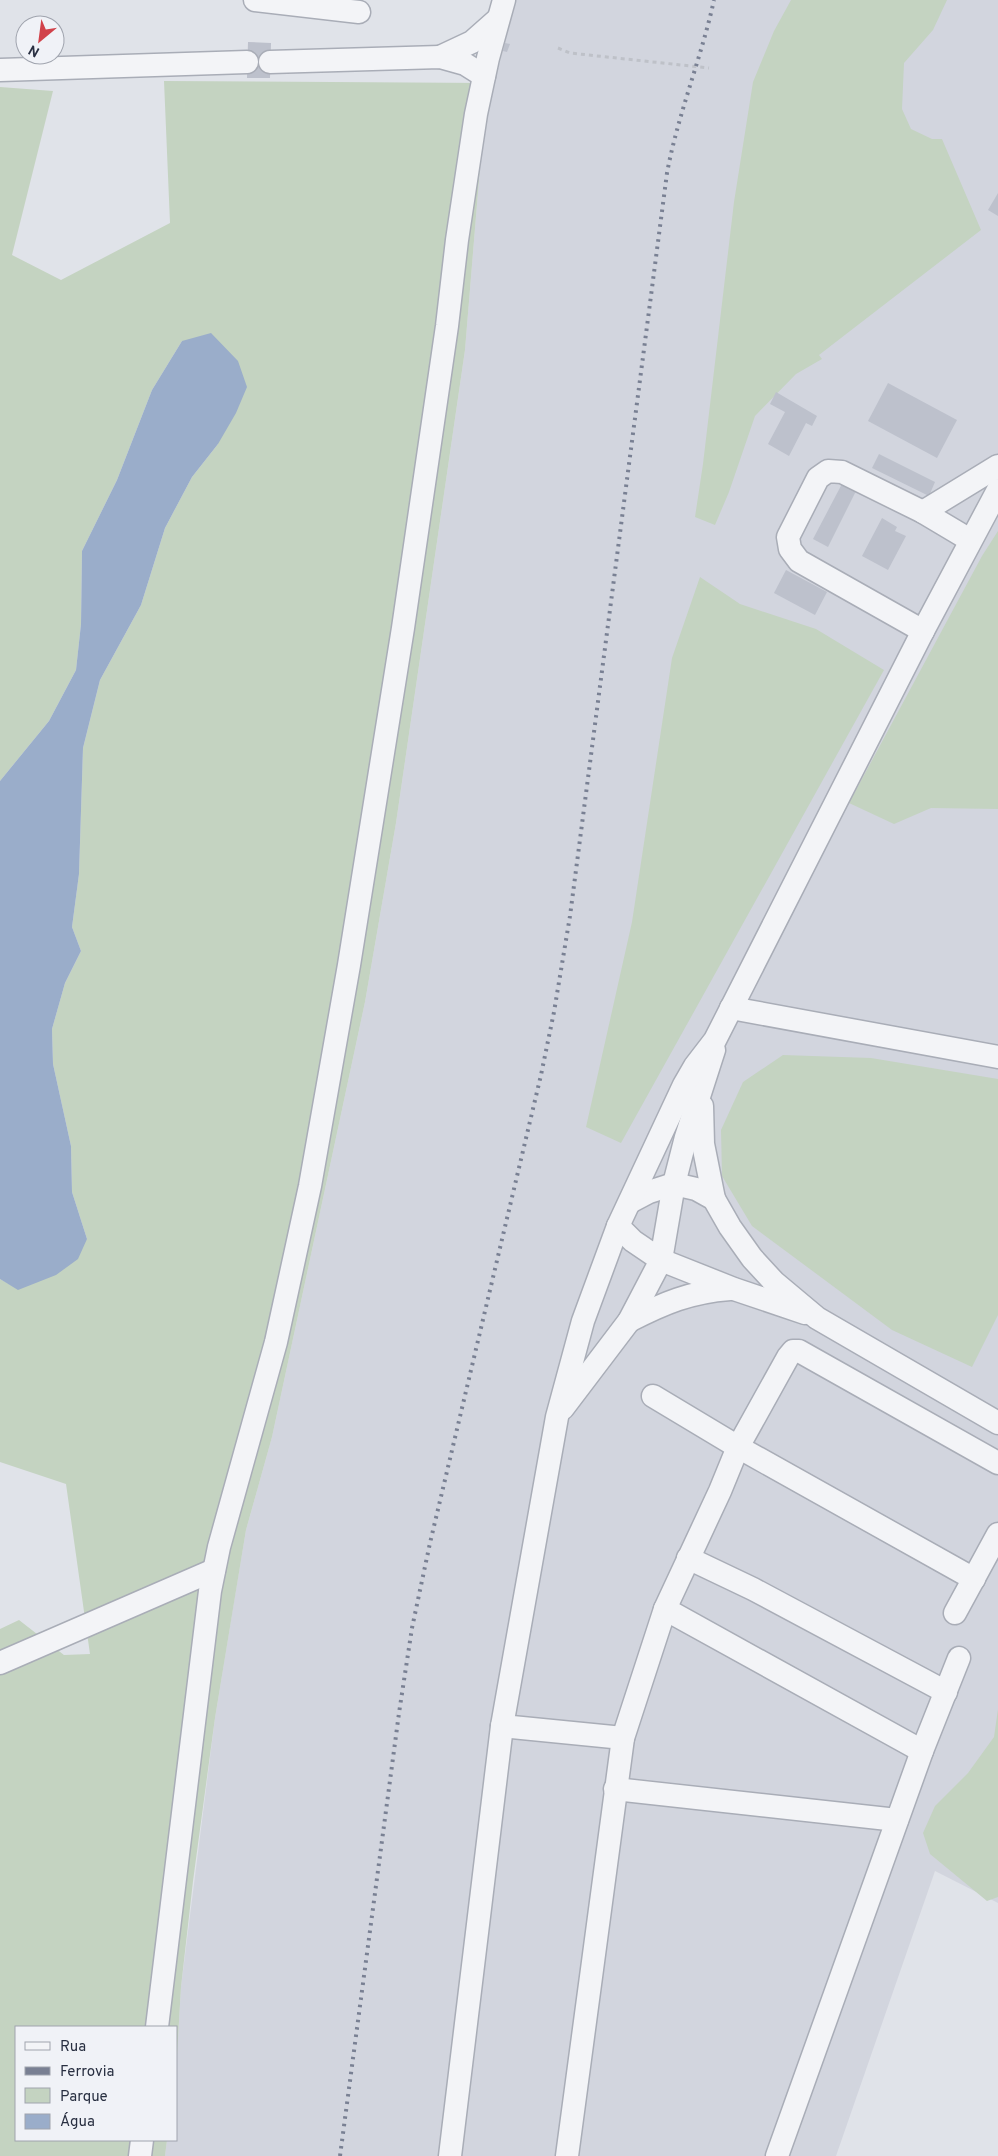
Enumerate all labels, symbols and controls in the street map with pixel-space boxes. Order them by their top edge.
north arrow [15,15,65,65]
text: N [26,40,43,60]
legend [15,2026,178,2141]
text: Rua [60,2038,86,2057]
text: Ferrovia [60,2063,114,2082]
text: Parque [60,2088,108,2107]
text: Água [60,2112,95,2132]

